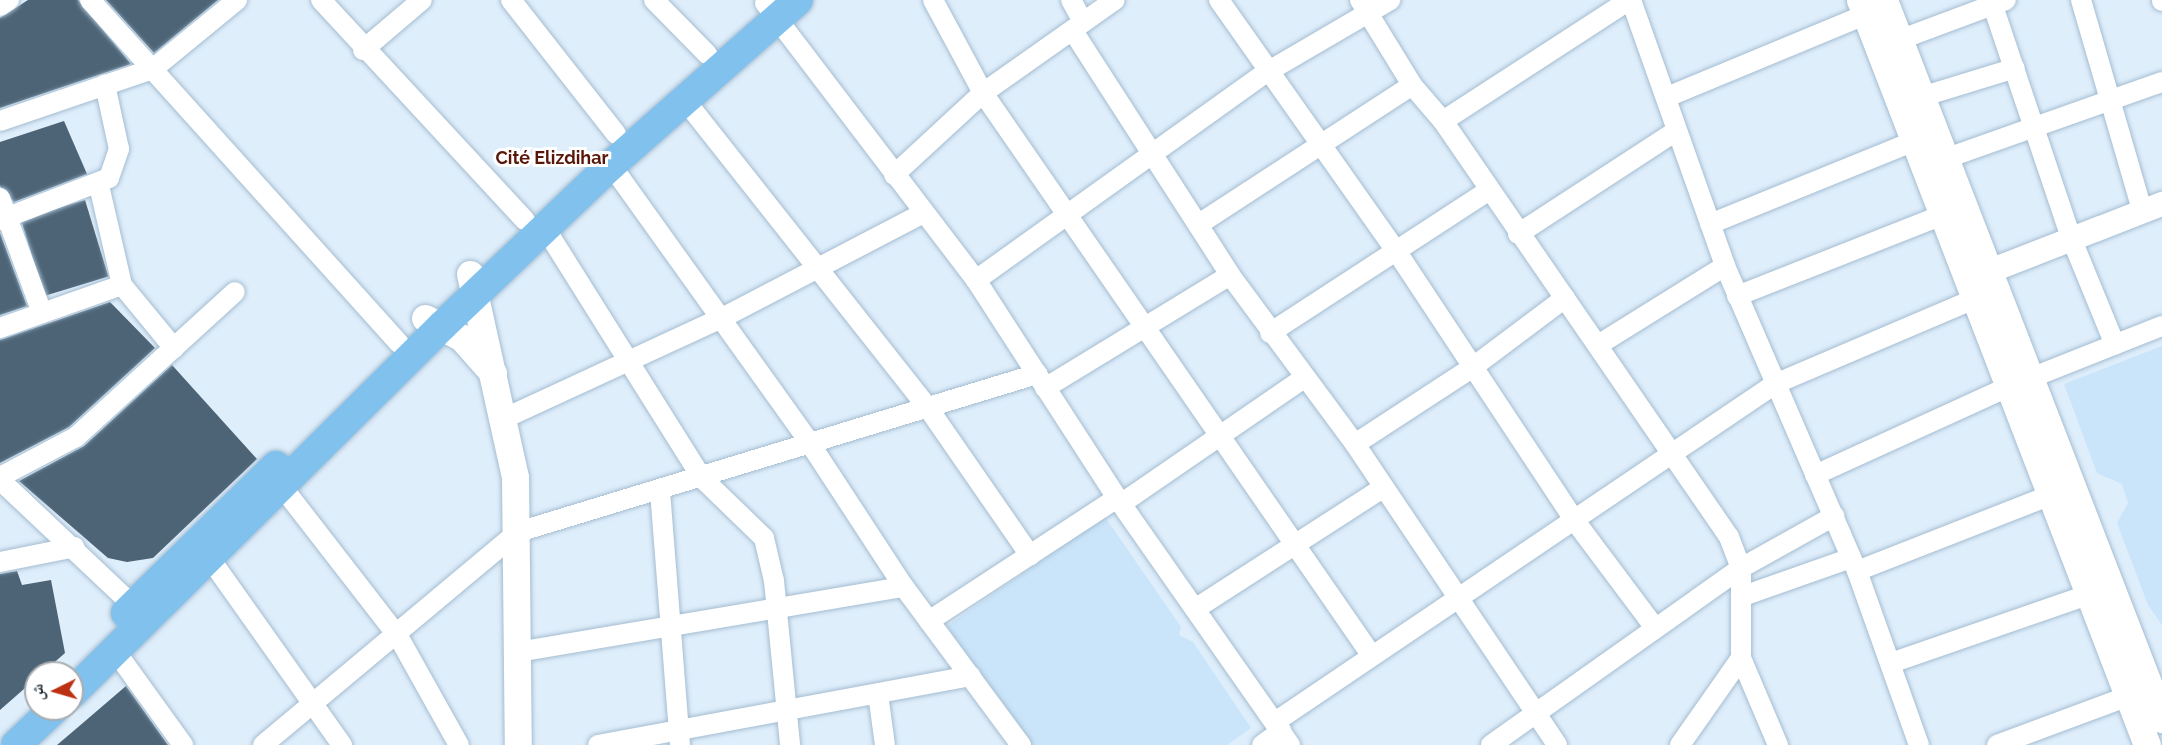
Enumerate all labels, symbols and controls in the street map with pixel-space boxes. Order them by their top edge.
district label: Cité Elizdihar [495,147,609,169]
north arrow [24,661,84,721]
text: ش [27,683,48,702]

